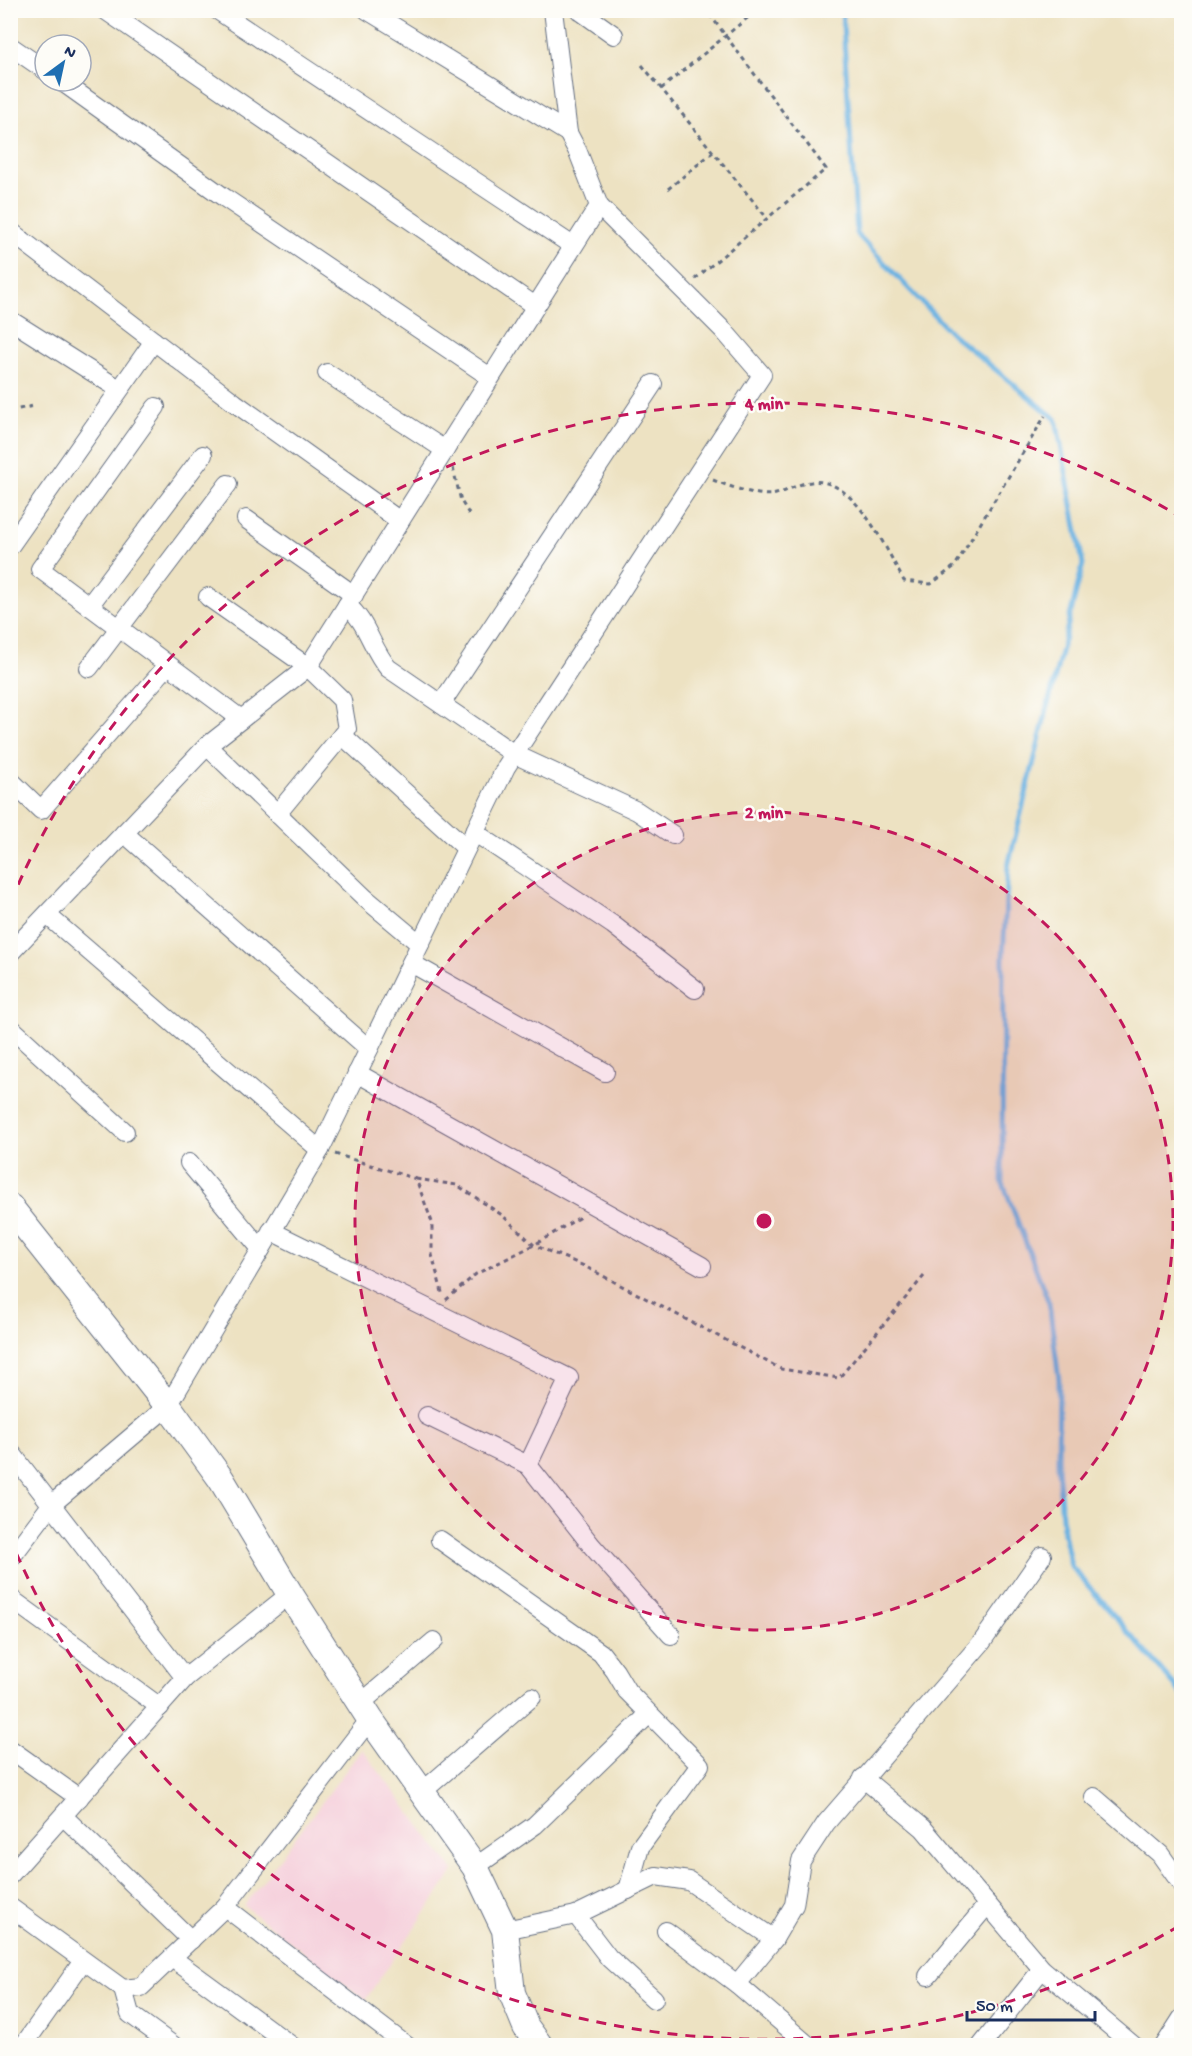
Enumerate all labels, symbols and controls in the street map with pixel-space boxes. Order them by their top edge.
north arrow [33,33,93,93]
text: N [60,43,79,64]
text: 4 min [744,395,783,416]
text: 2 min [745,804,784,825]
centre of rings [754,1211,774,1231]
scale bar [967,1984,1094,2022]
text: 50 m [976,1997,1013,2018]

